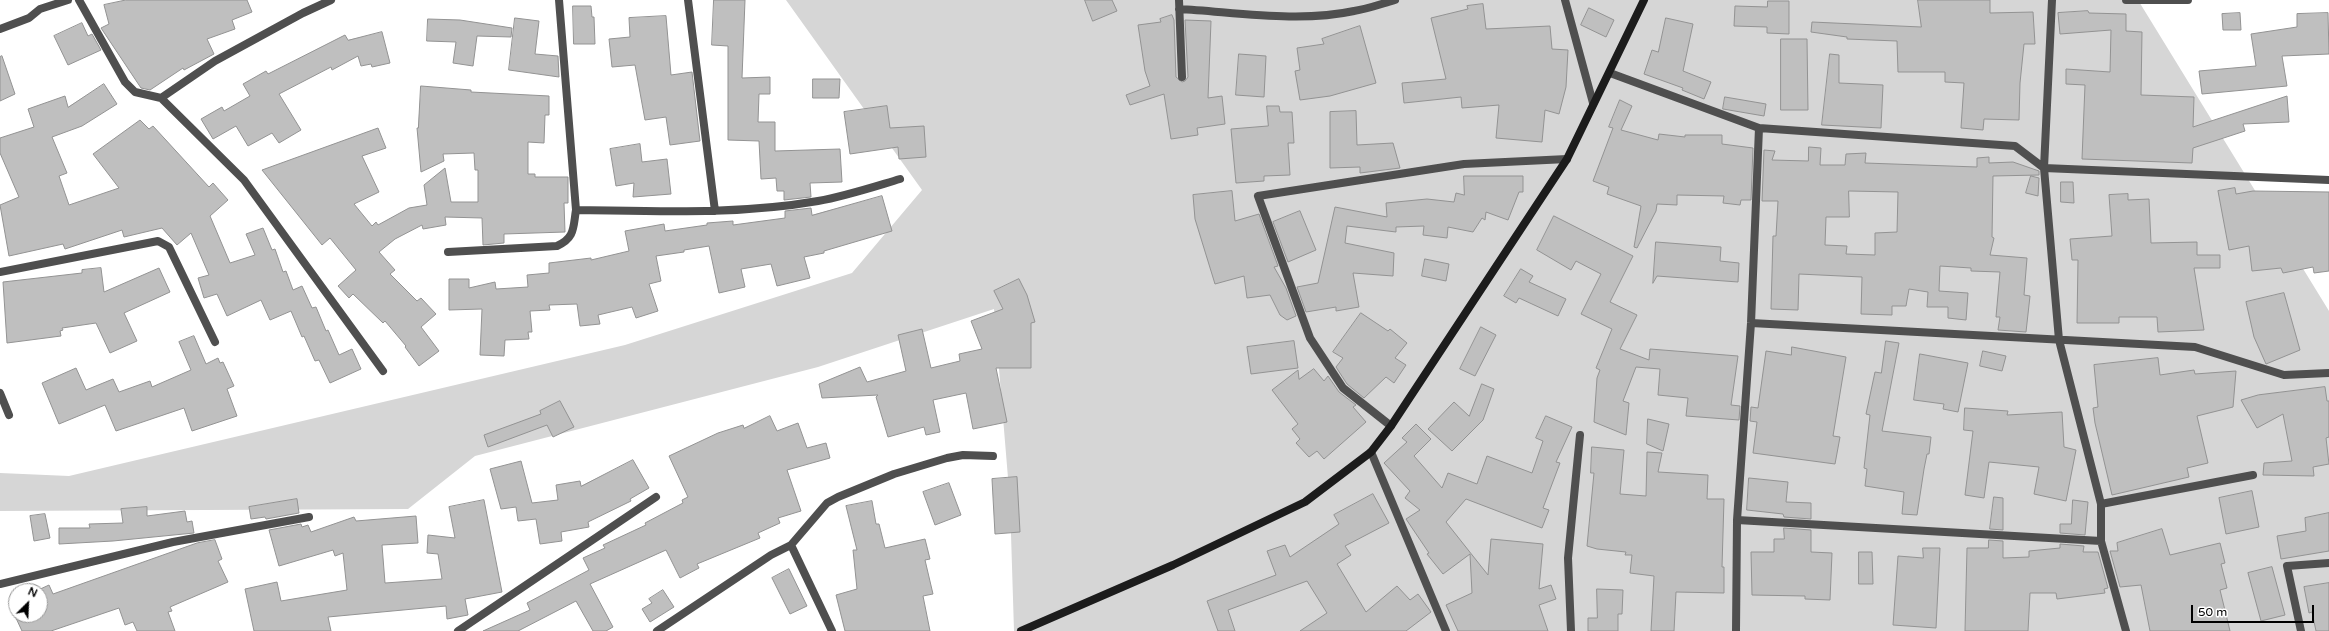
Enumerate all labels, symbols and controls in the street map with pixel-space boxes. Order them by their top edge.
north arrow [8,583,48,623]
text: N [26,585,39,600]
scale bar [2193,597,2316,623]
text: 50 m [2198,605,2227,619]

